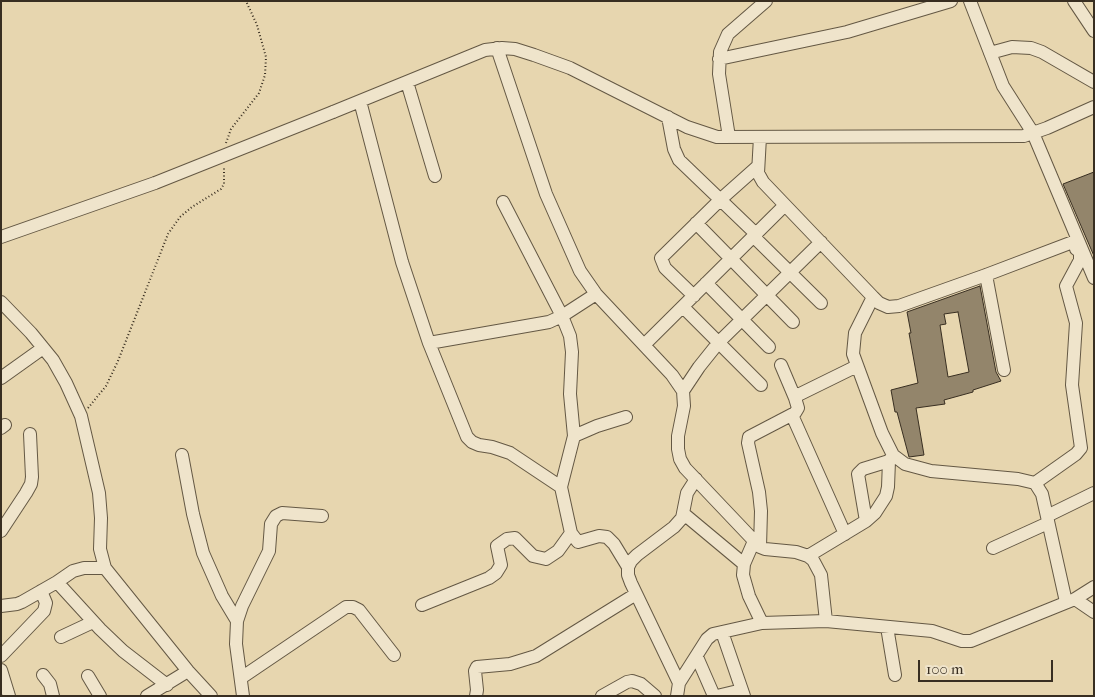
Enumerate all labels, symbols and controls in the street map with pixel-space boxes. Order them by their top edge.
scale bar [920,650,1055,682]
text: 100 m [926,660,964,678]

